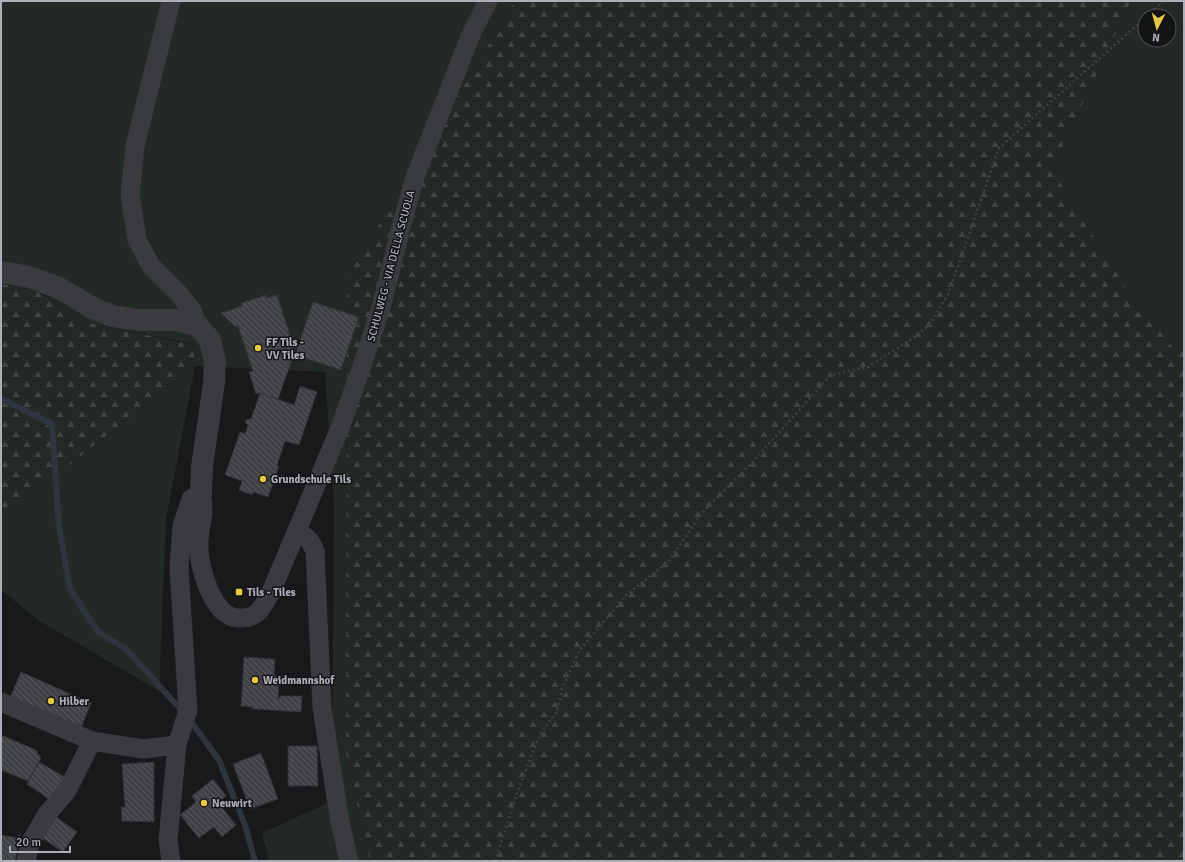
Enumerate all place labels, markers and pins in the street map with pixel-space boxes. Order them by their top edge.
place label: FF Tils - VV Tiles [266,336,304,362]
marker: FF Tils - VV Tiles [253,343,263,353]
place label: Grundschule Tils [271,473,351,486]
marker: Grundschule Tils [258,474,268,484]
place label: Tils - Tiles [247,586,296,599]
marker: Tils - Tiles [234,587,244,597]
place label: Weidmannshof [263,674,335,687]
marker: Weidmannshof [250,675,260,685]
place label: Hilber [59,695,90,708]
marker: Hilber [46,696,56,706]
place label: Neuwirt [212,797,252,810]
marker: Neuwirt [199,798,209,808]

